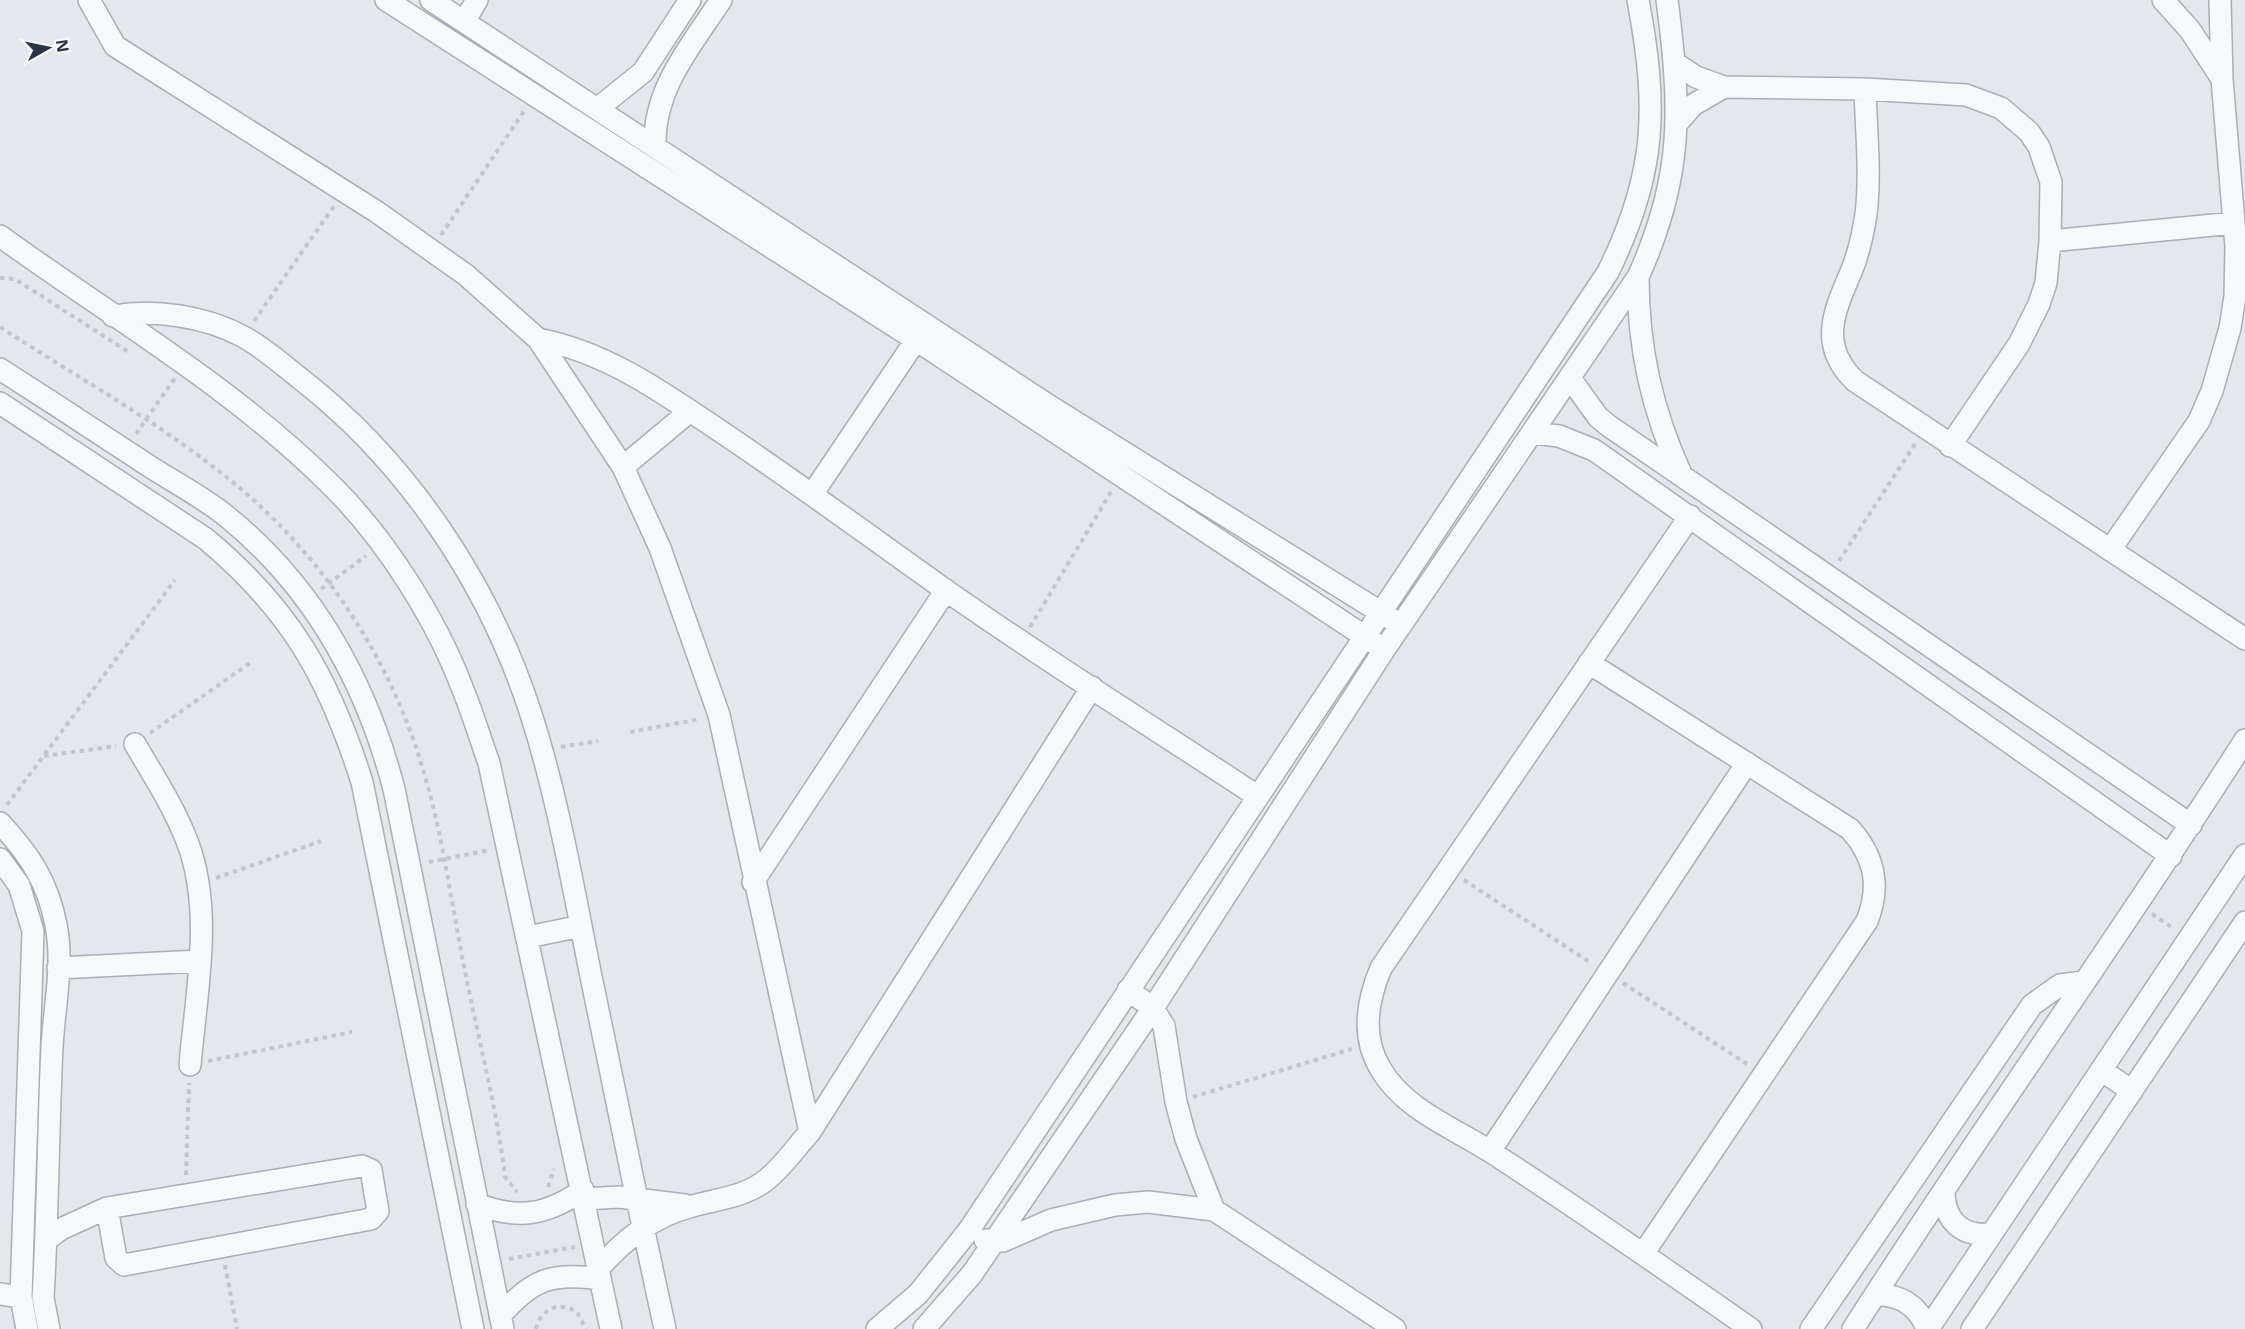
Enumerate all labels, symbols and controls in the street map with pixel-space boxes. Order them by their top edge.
north arrow [18,18,78,78]
text: N [51,38,75,54]

